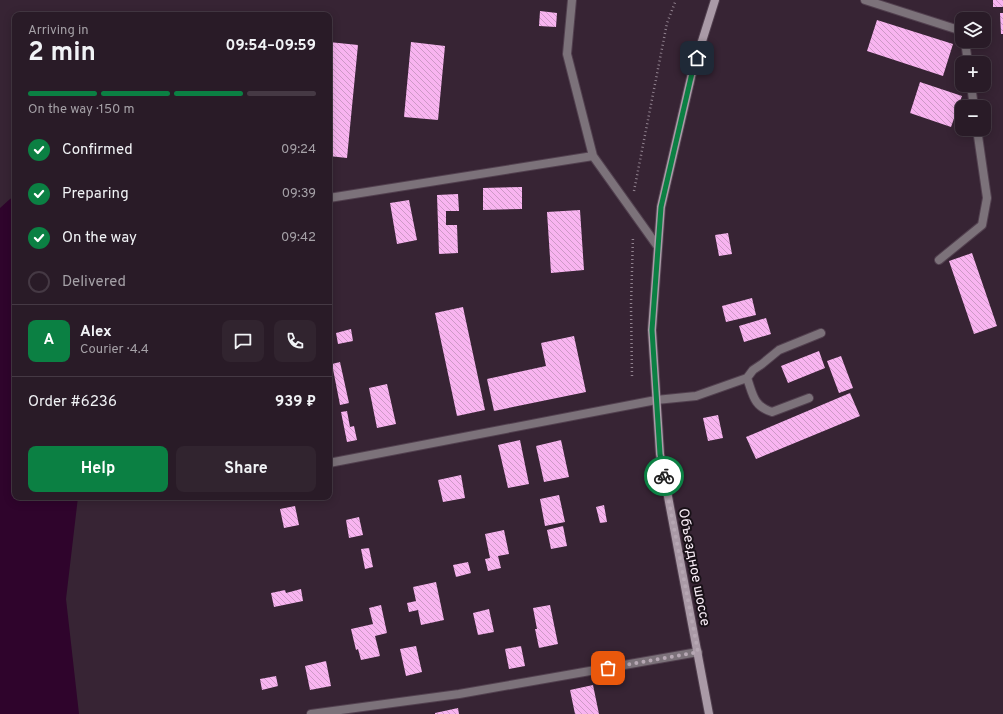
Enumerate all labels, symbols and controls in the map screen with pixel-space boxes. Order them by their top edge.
map controls [955,12,991,136]
button: layers [955,12,991,48]
text: Arriving in [28,23,89,39]
text: 2 min [28,37,96,70]
text: 09:54–09:59 [226,37,316,56]
pin [680,41,714,75]
icon: home [686,47,708,69]
button: + [955,56,991,92]
button: − [955,100,991,136]
text: On the way · 150 m [28,102,134,118]
icon: check [28,139,50,161]
text: Confirmed [62,141,133,160]
text: 09:24 [281,142,316,158]
icon: check [28,183,50,205]
text: Preparing [62,185,129,204]
text: 09:39 [282,186,316,202]
icon: check [28,227,50,249]
text: On the way [62,229,137,248]
text: 09:42 [281,230,316,246]
text: Delivered [62,273,126,292]
button: chat [222,320,264,362]
button: phone [274,320,316,362]
text: Alex [80,323,112,342]
text: A [44,331,54,350]
text: Courier · 4.4 [80,342,149,358]
text: Order #6236 [28,393,117,412]
text: 939 ₽ [275,393,316,412]
button: Help [28,446,168,492]
button: Share [176,446,316,492]
courier [644,456,684,496]
icon: bike [653,465,675,487]
street label: Объездное шоссе [674,507,713,628]
pin [591,651,625,685]
icon: bag [597,657,619,679]

